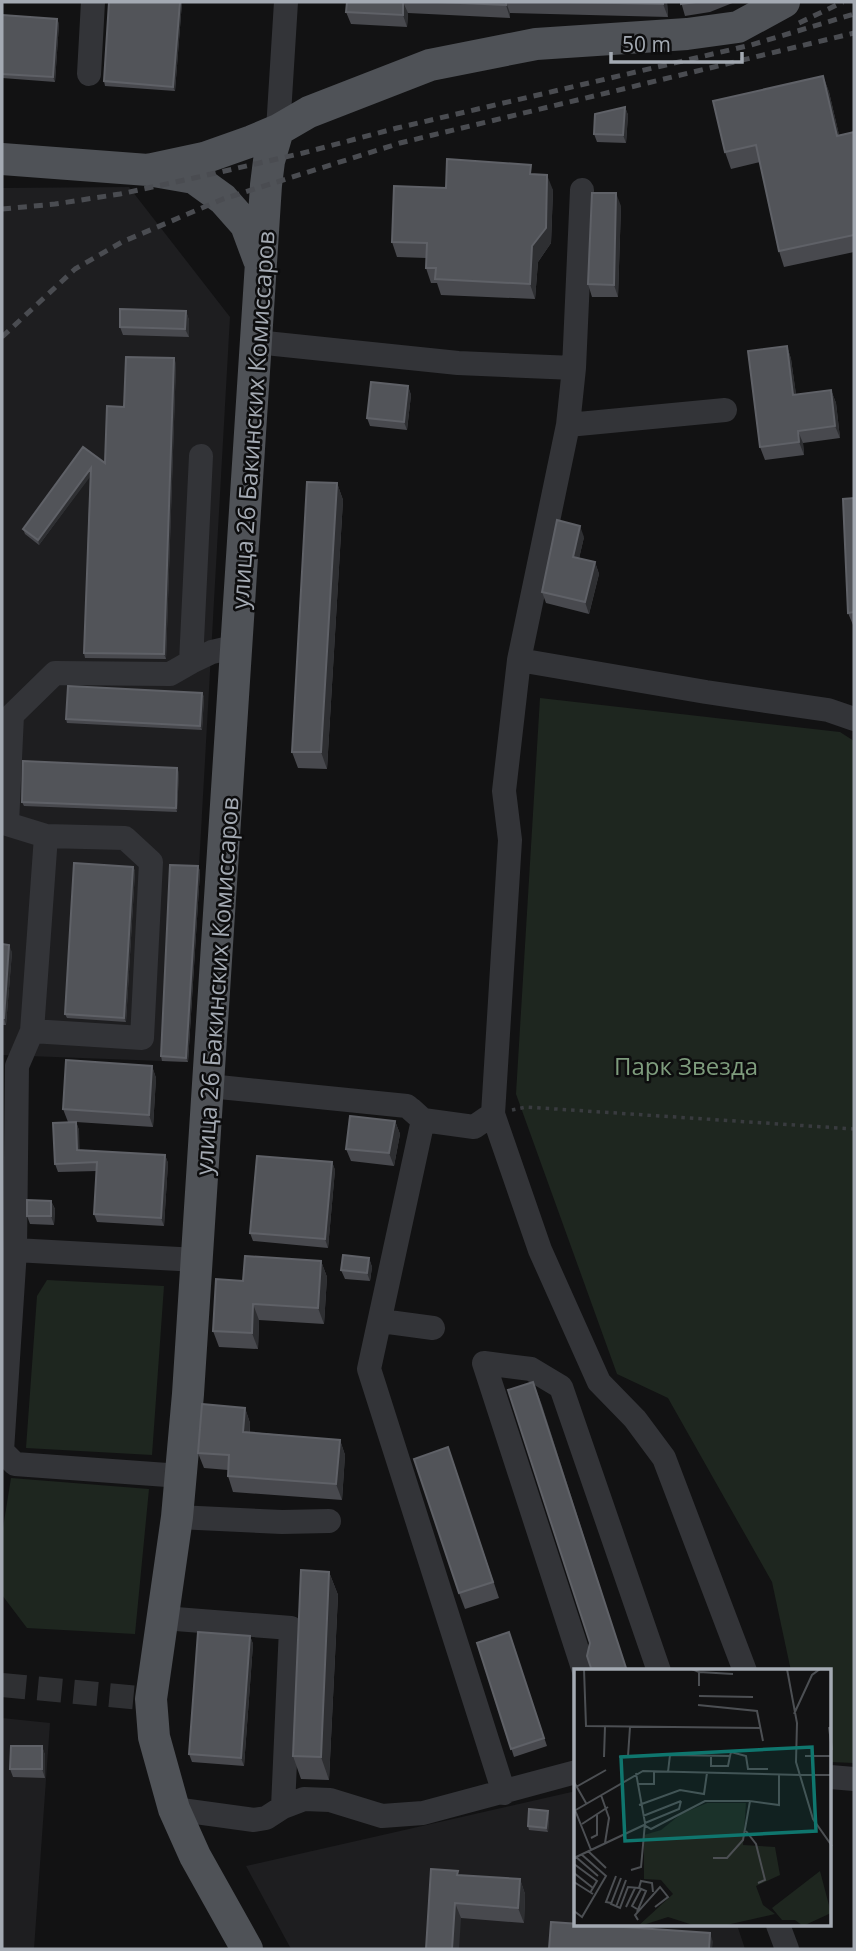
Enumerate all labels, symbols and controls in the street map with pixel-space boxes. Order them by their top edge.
scale bar [611,21,742,65]
text: 50 m [622,30,671,58]
street label: улица 26 Бакинских Комиссаров [222,230,282,610]
street label: улица 26 Бакинских Комиссаров [186,796,246,1176]
park label: Парк Звезда [614,1049,758,1082]
inset map [574,1669,832,1926]

